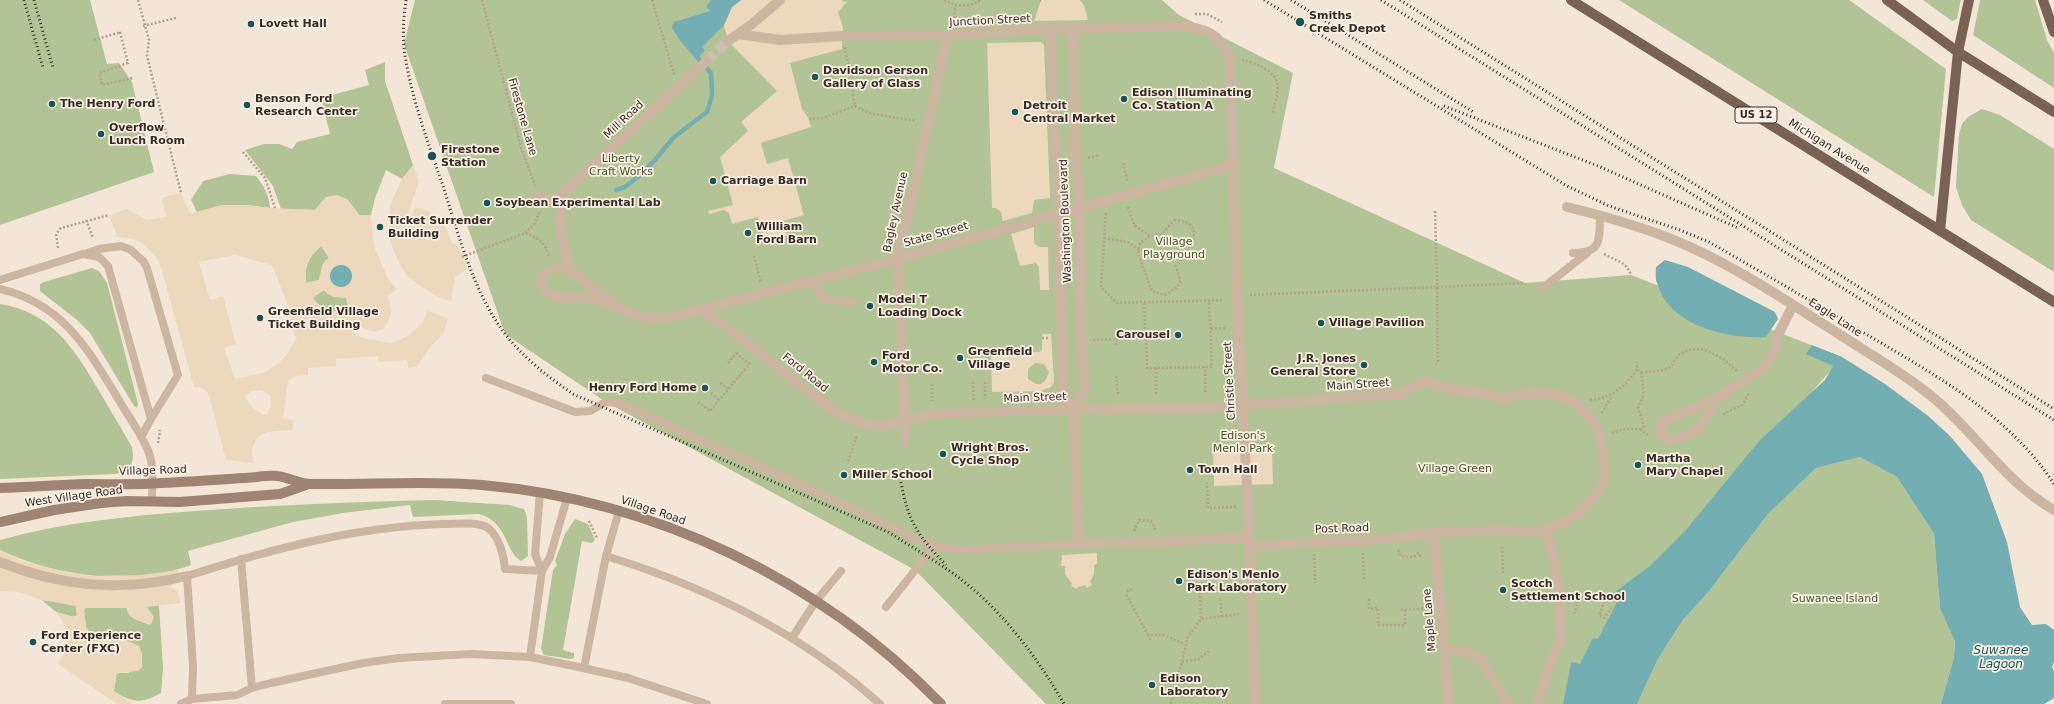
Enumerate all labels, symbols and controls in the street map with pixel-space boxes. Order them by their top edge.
place label: Smiths Creek Depot [1309,9,1386,35]
street label: Junction Street [949,12,1031,30]
marker: Smiths Creek Depot [1294,16,1306,28]
place label: Lovett Hall [259,17,327,31]
marker: Lovett Hall [246,19,256,29]
place label: Davidson Gerson Gallery of Glass [823,64,928,90]
marker: Davidson Gerson Gallery of Glass [810,72,820,82]
street label: Firestone Lane [505,77,539,157]
place label: Edison Illuminating Co. Station A [1132,86,1252,112]
place label: Benson Ford Research Center [255,92,357,118]
marker: Edison Illuminating Co. Station A [1119,94,1129,104]
place label: The Henry Ford [60,97,155,111]
street label: Mill Road [601,98,647,142]
marker: The Henry Ford [47,99,57,109]
place label: Detroit Central Market [1023,99,1116,125]
marker: Benson Ford Research Center [242,100,252,110]
marker: Detroit Central Market [1010,107,1020,117]
road number: US 12 [1735,107,1777,123]
street label: Michigan Avenue [1786,117,1872,177]
place label: Overflow Lunch Room [109,121,185,147]
marker: Overflow Lunch Room [96,129,106,139]
place label: Firestone Station [441,143,500,169]
marker: Firestone Station [426,150,438,162]
park label: Liberty Craft Works [589,152,653,178]
street label: Washington Boulevard [1057,159,1075,283]
street label: Bagley Avenue [881,171,911,253]
place label: Carriage Barn [721,174,807,188]
marker: Carriage Barn [708,176,718,186]
place label: Soybean Experimental Lab [495,196,661,210]
marker: Soybean Experimental Lab [482,198,492,208]
place label: Ticket Surrender Building [388,214,492,240]
place label: William Ford Barn [756,220,817,246]
street label: State Street [902,220,970,250]
marker: Ticket Surrender Building [375,222,385,232]
marker: William Ford Barn [743,228,753,238]
park label: Village Playground [1143,235,1205,261]
place label: Model T Loading Dock [878,293,962,319]
street label: Eagle Lane [1806,296,1864,340]
marker: Model T Loading Dock [865,301,875,311]
place label: Greenfield Village Ticket Building [268,305,379,331]
marker: Greenfield Village Ticket Building [255,313,265,323]
place label: Village Pavilion [1329,316,1424,330]
marker: Village Pavilion [1316,318,1326,328]
place label: Carousel [1116,328,1170,342]
marker: Carousel [1173,330,1183,340]
street label: Christie Street [1221,341,1239,421]
place label: Greenfield Village [968,345,1032,371]
place label: Ford Motor Co. [882,349,942,375]
street label: Ford Road [779,351,831,395]
place label: J.R. Jones General Store [1270,352,1356,378]
marker: Greenfield Village [955,353,965,363]
marker: Ford Motor Co. [869,357,879,367]
marker: J.R. Jones General Store [1359,360,1369,370]
street label: Main Street [1326,376,1390,394]
place label: Henry Ford Home [589,381,697,395]
marker: Henry Ford Home [700,383,710,393]
street label: Main Street [1003,390,1067,406]
park label: Edison's Menlo Park [1213,429,1273,455]
place label: Wright Bros. Cycle Shop [951,441,1029,467]
marker: Wright Bros. Cycle Shop [938,449,948,459]
place label: Martha Mary Chapel [1646,452,1723,478]
marker: Martha Mary Chapel [1633,460,1643,470]
park label: Village Green [1418,462,1492,476]
street label: Village Road [119,463,187,479]
place label: Town Hall [1198,463,1258,477]
marker: Town Hall [1185,465,1195,475]
place label: Miller School [852,468,932,482]
marker: Miller School [839,470,849,480]
street label: West Village Road [24,484,124,510]
street label: Village Road [619,494,687,528]
street label: Post Road [1315,521,1369,537]
place label: Edison's Menlo Park Laboratory [1187,568,1287,594]
marker: Edison's Menlo Park Laboratory [1174,576,1184,586]
place label: Scotch Settlement School [1511,577,1625,603]
marker: Scotch Settlement School [1498,585,1508,595]
street label: Maple Lane [1421,588,1439,652]
park label: Suwanee Island [1792,592,1878,606]
place label: Ford Experience Center (FXC) [41,629,141,655]
marker: Ford Experience Center (FXC) [28,637,38,647]
water label: Suwanee Lagoon [1974,644,2028,672]
place label: Edison Laboratory [1160,672,1228,698]
marker: Edison Laboratory [1147,680,1157,690]

